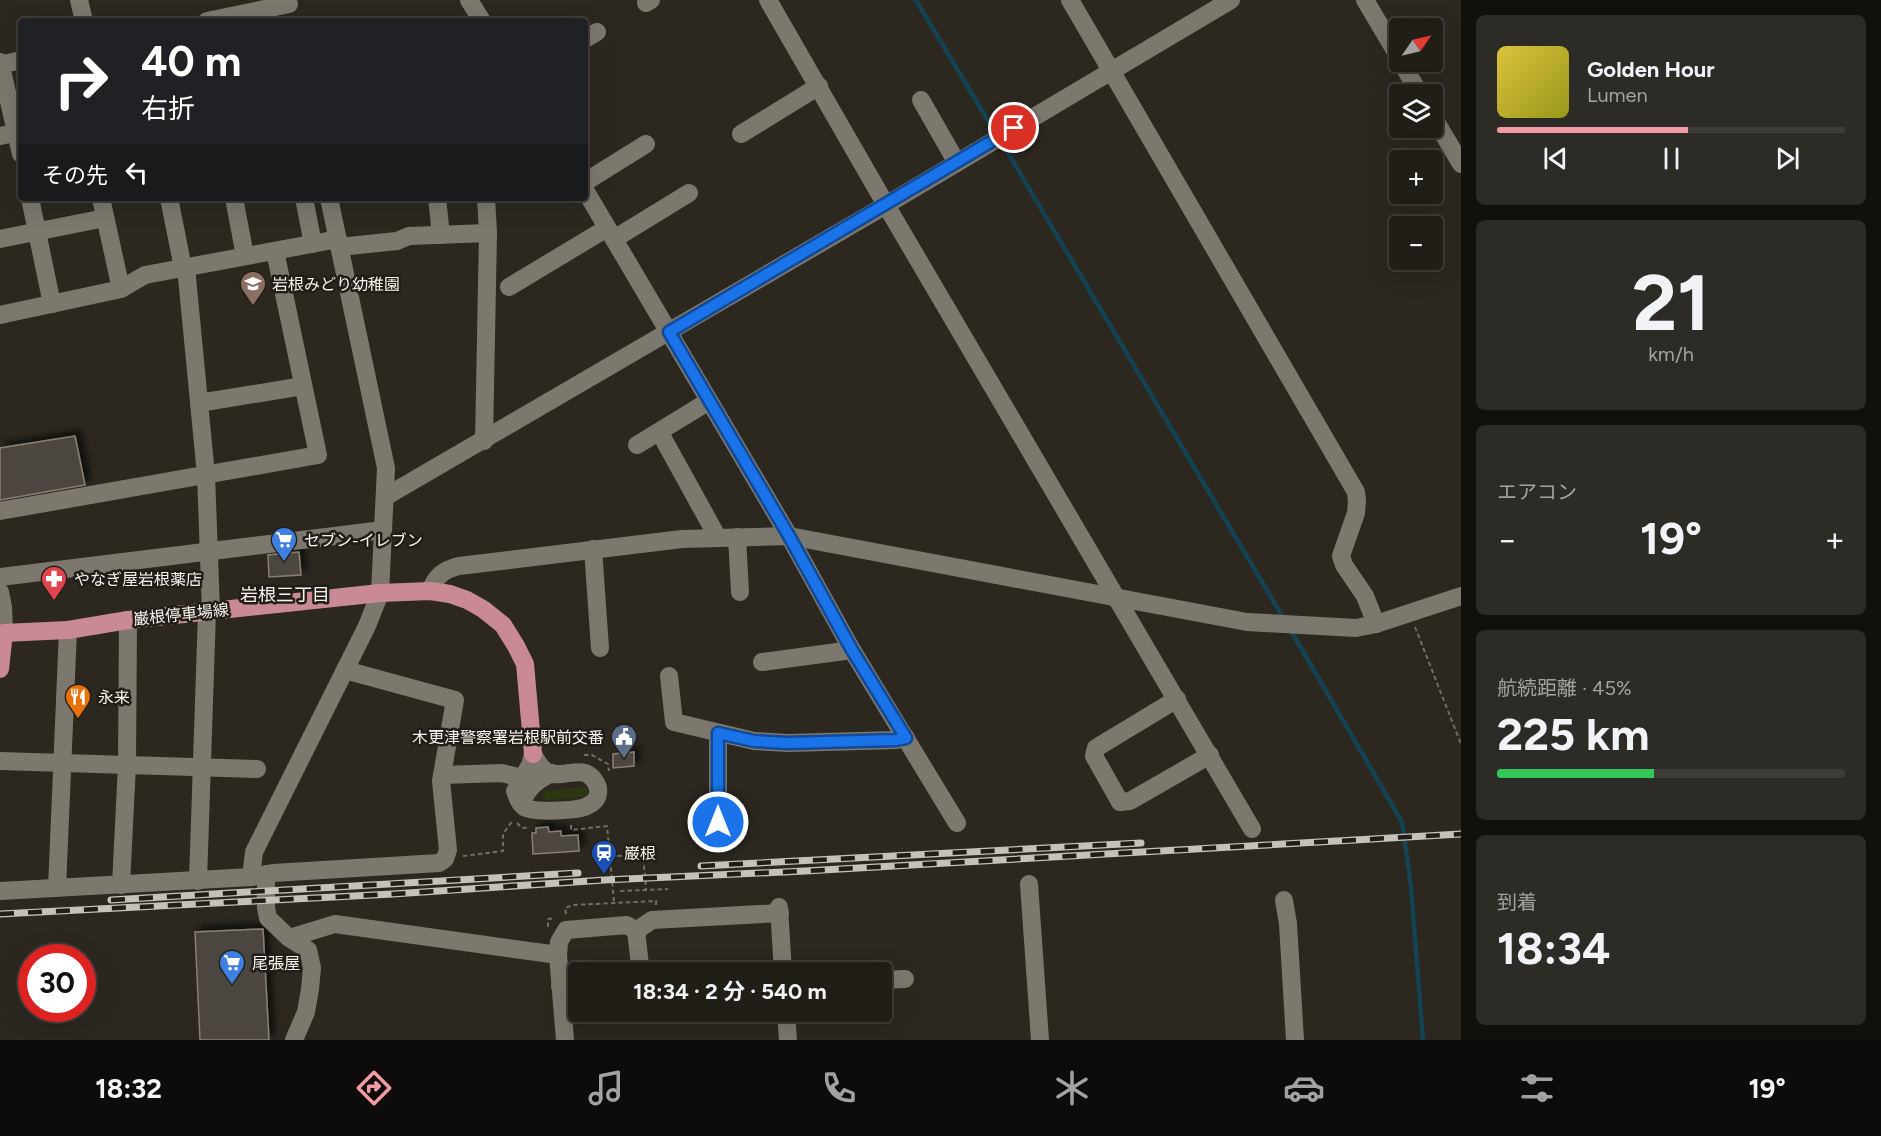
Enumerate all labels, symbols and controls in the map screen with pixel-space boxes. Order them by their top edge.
north arrow [1389,18,1443,72]
map controls [1389,18,1443,270]
text: 40 m [141,36,241,87]
icon: right [42,42,120,120]
text: Golden Hour [1587,56,1715,83]
text: Lumen [1587,83,1648,107]
button: layers [1389,84,1443,138]
text: 右折 [141,92,195,125]
pin [988,102,1039,153]
icon: arrive [997,111,1030,144]
icon: previous [1539,142,1572,175]
icon: pause [1655,142,1688,175]
icon: next [1771,142,1804,175]
button: + [1389,150,1443,204]
icon: left [120,156,153,189]
text: その先 [42,162,108,189]
button: − [1389,216,1443,270]
text: 21 [1632,256,1710,350]
school or university icon: 岩根みどり幼稚園 [238,269,268,307]
place label: 岩根みどり幼稚園 [272,275,400,294]
text: km/h [1648,342,1694,366]
text: エアコン [1497,480,1577,504]
text: 19° [1640,511,1702,565]
text: − [1497,520,1518,559]
text: + [1824,520,1845,559]
supermarket icon: セブン-イレブン [269,525,299,563]
place label: セブン-イレブン [304,531,423,550]
pharmacy icon: やなぎ屋岩根薬店 [39,564,69,602]
place label: やなぎ屋岩根薬店 [74,570,202,589]
district label: 岩根三丁目 [240,584,330,606]
street label: 巌根停車場線 [132,600,230,629]
text: 航続距離 · 45% [1497,676,1632,700]
restaurant icon: 永来 [63,682,93,720]
place label: 永来 [98,688,130,707]
text: 225 km [1497,707,1649,761]
public building icon: 木更津警察署岩根駅前交番 [609,722,639,760]
place label: 木更津警察署岩根駅前交番 [412,728,604,747]
position arrow [686,790,750,854]
station icon: 巌根 [589,838,619,876]
place label: 巌根 [624,844,656,863]
text: 到着 [1497,890,1537,914]
text: 18:34 [1497,921,1611,975]
speed limit sign: 30 [18,944,96,1022]
supermarket icon: 尾張屋 [217,948,247,986]
place label: 尾張屋 [252,954,300,973]
text: 18:34 · 2 分 · 540 m [633,978,827,1005]
icon: directions [353,1067,395,1109]
icon: music [585,1067,627,1109]
icon: phone [818,1067,860,1109]
icon: climate [1051,1067,1093,1109]
icon: car [1283,1067,1325,1109]
icon: filters [1516,1067,1558,1109]
text: 18:32 [95,1072,162,1105]
text: 19° [1748,1072,1786,1105]

